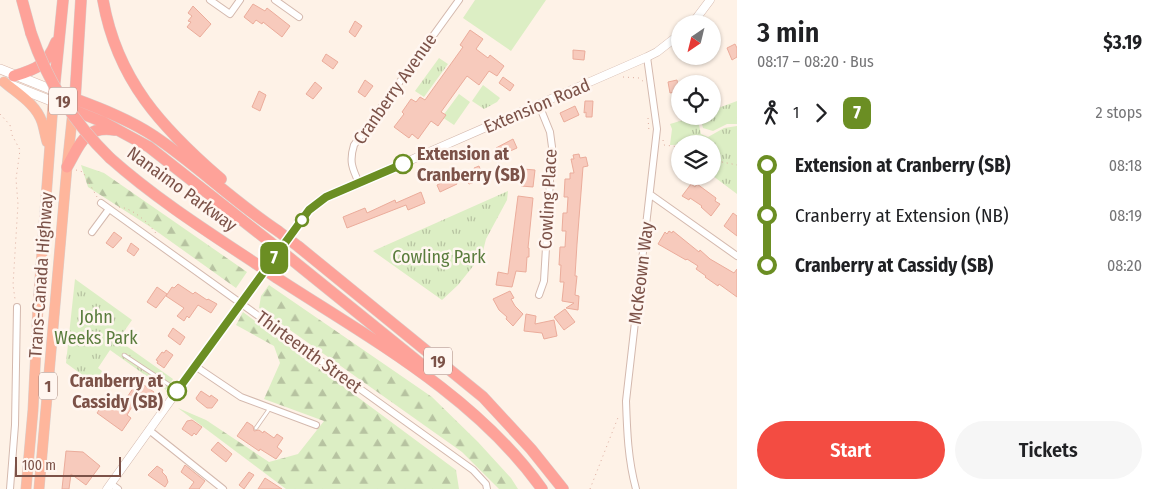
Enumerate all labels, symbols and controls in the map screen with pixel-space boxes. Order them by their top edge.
north arrow [671,15,721,65]
map controls [671,15,721,185]
text: 3 min [757,16,819,49]
street label: Cranberry Avenue [349,29,441,149]
text: $3.19 [1103,31,1142,54]
text: 08:17 – 08:20 · Bus [757,52,874,71]
street label: Extension Road [481,74,593,138]
button: locate [671,75,721,125]
road number: 19 [49,88,77,114]
icon: walk [757,99,785,127]
icon: forward [807,99,835,127]
text: 7 [853,102,861,124]
text: 1 [793,103,799,122]
text: 2 stops [1096,103,1142,122]
button: layers [671,135,721,185]
street label: Nanaimo Parkway [123,142,241,236]
place label: Extension at Cranberry (SB) [417,143,526,186]
street label: Cowling Place [534,148,562,250]
marker: Extension at Cranberry (SB) [393,154,413,174]
text: Extension at Cranberry (SB) [795,154,1011,177]
text: 08:18 [1109,156,1142,175]
street label: Trans-Canada Highway [24,191,58,359]
text: Cranberry at Extension (NB) [795,204,1009,227]
text: 08:19 [1109,206,1142,225]
unlabelled marker [295,213,309,227]
street label: McKeown Way [624,220,658,326]
line badge: 7 [258,242,290,274]
park label: Cowling Park [392,246,486,268]
text: 7 [270,247,278,269]
text: Cranberry at Cassidy (SB) [795,254,993,277]
text: 08:20 [1107,256,1142,275]
park label: John Weeks Park [54,306,138,349]
street label: Thirteenth Street [252,306,366,398]
road number: 19 [424,348,452,374]
place label: Cranberry at Cassidy (SB) [70,370,164,413]
road number: 1 [39,372,57,400]
marker: Cranberry at Cassidy (SB) [167,381,187,401]
button: Start [757,421,945,479]
button: Tickets [955,421,1142,479]
scale bar [15,454,121,477]
text: 100 m [22,457,56,474]

